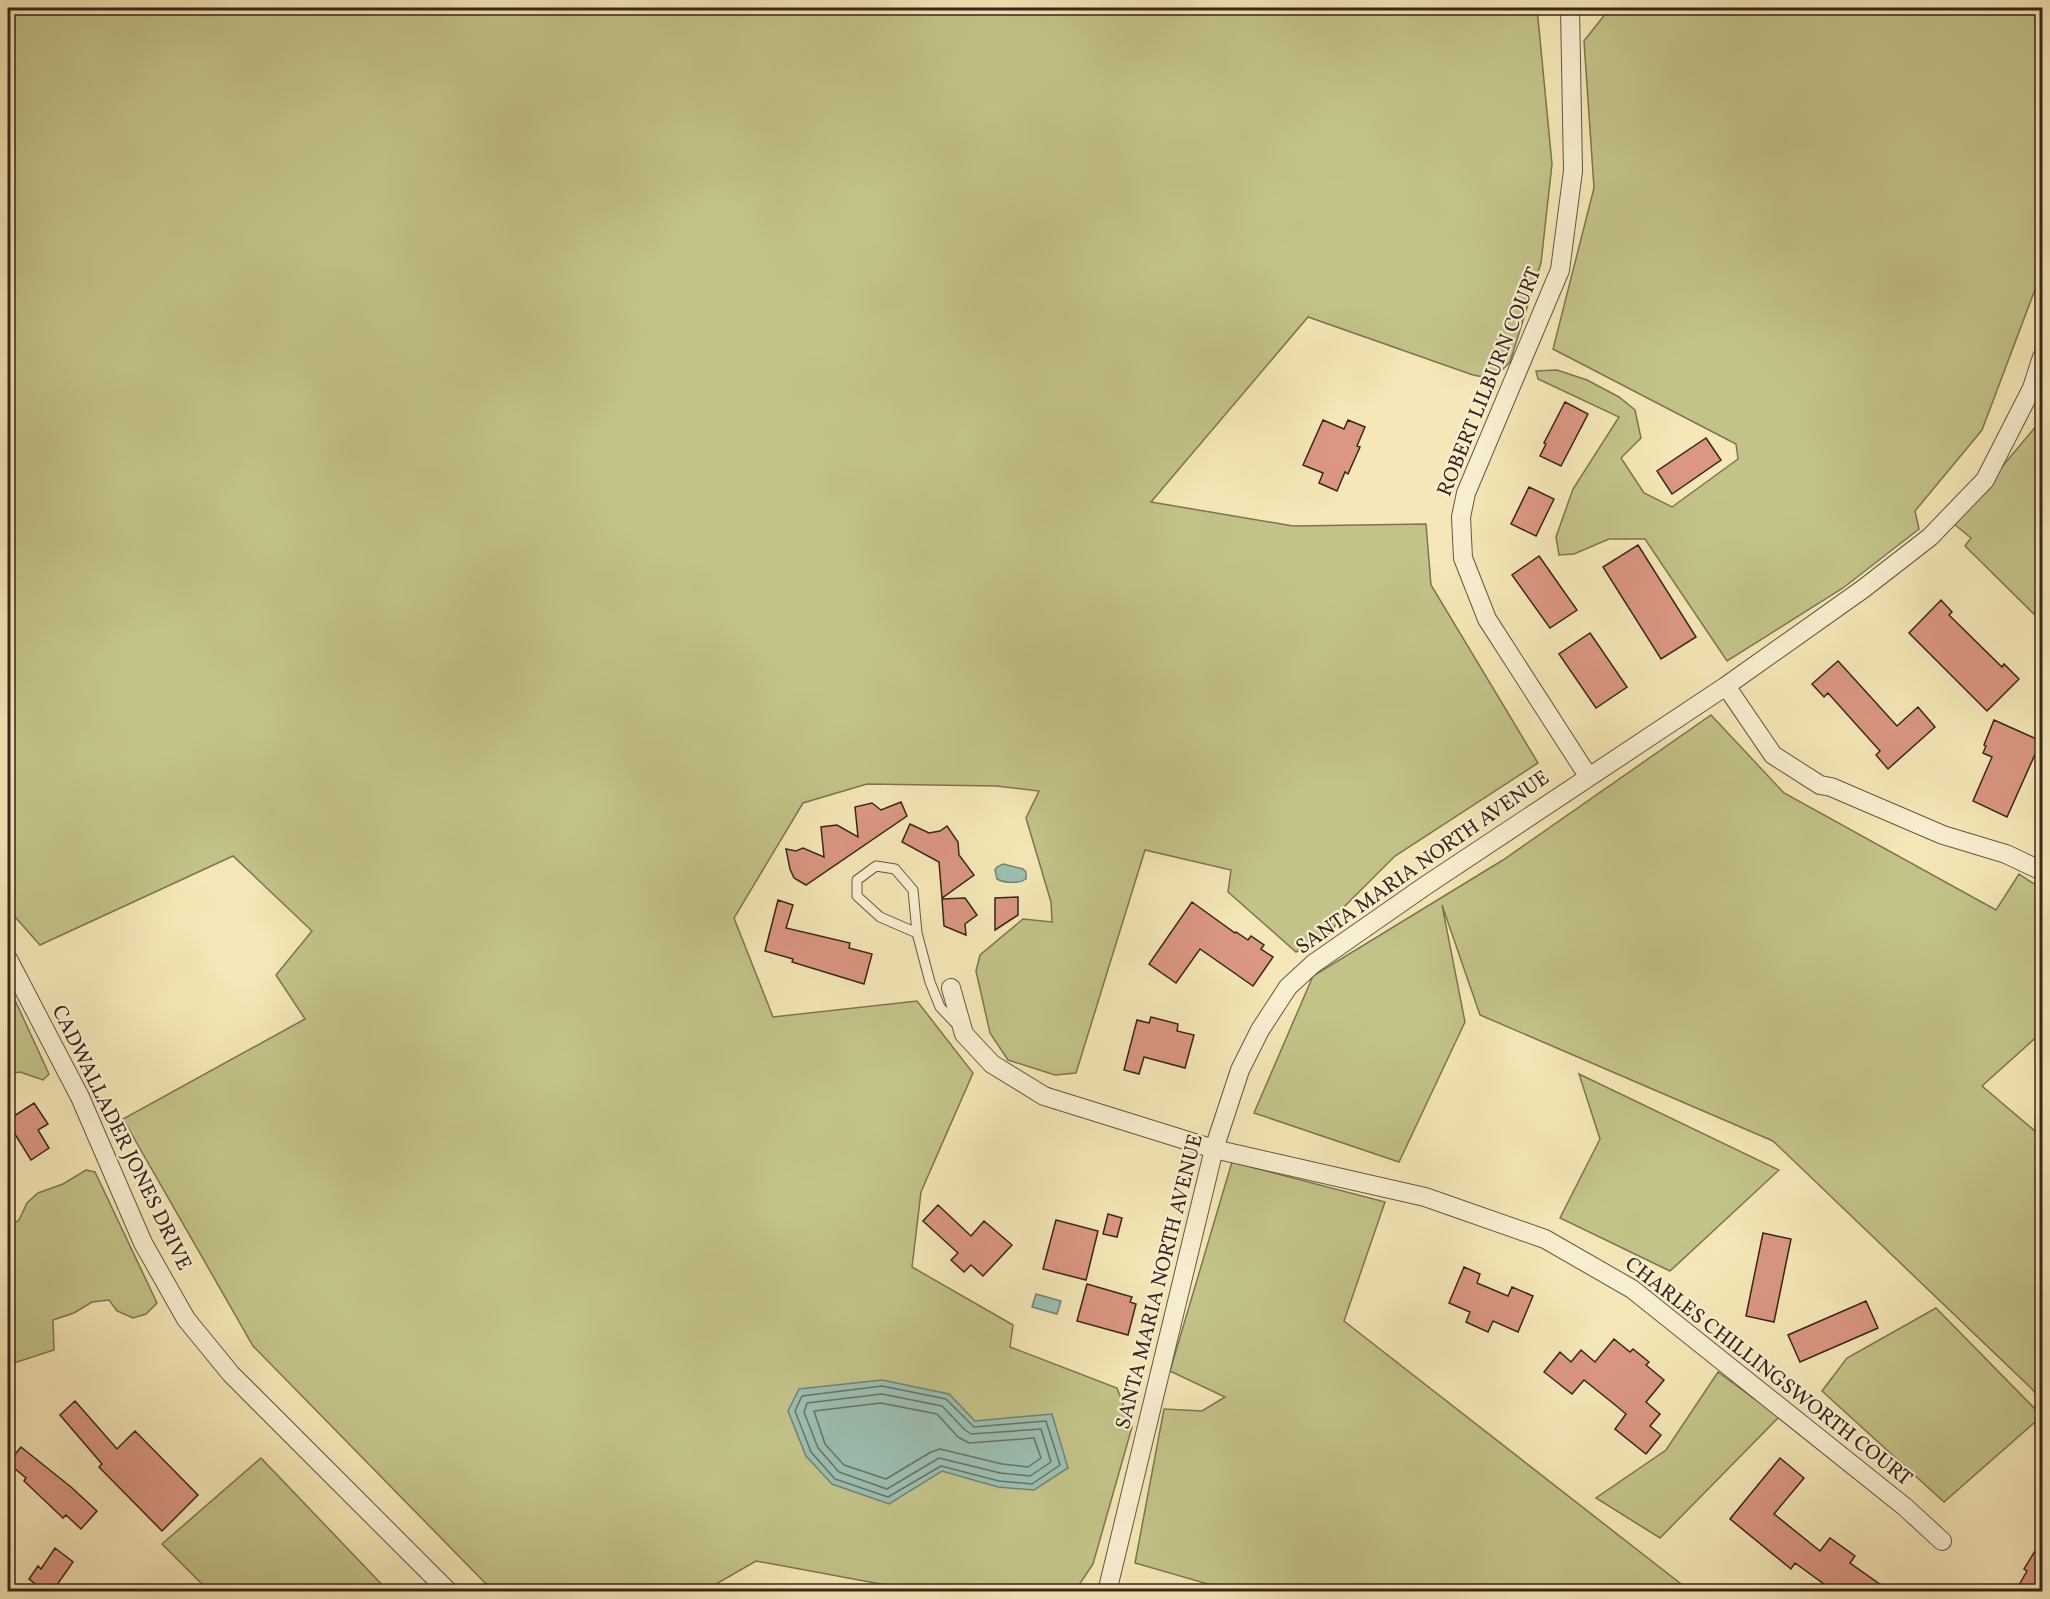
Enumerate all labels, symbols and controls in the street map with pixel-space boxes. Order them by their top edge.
street label: ROBERT LILBURN COURT [1431,263,1549,501]
street label: SANTA MARIA NORTH AVENUE [1290,764,1556,962]
street label: CADWALLADER JONES DRIVE [44,1000,198,1276]
street label: SANTA MARIA NORTH AVENUE [1109,1131,1211,1433]
street label: CHARLES CHILLINGSWORTH COURT [1618,1250,1918,1494]

